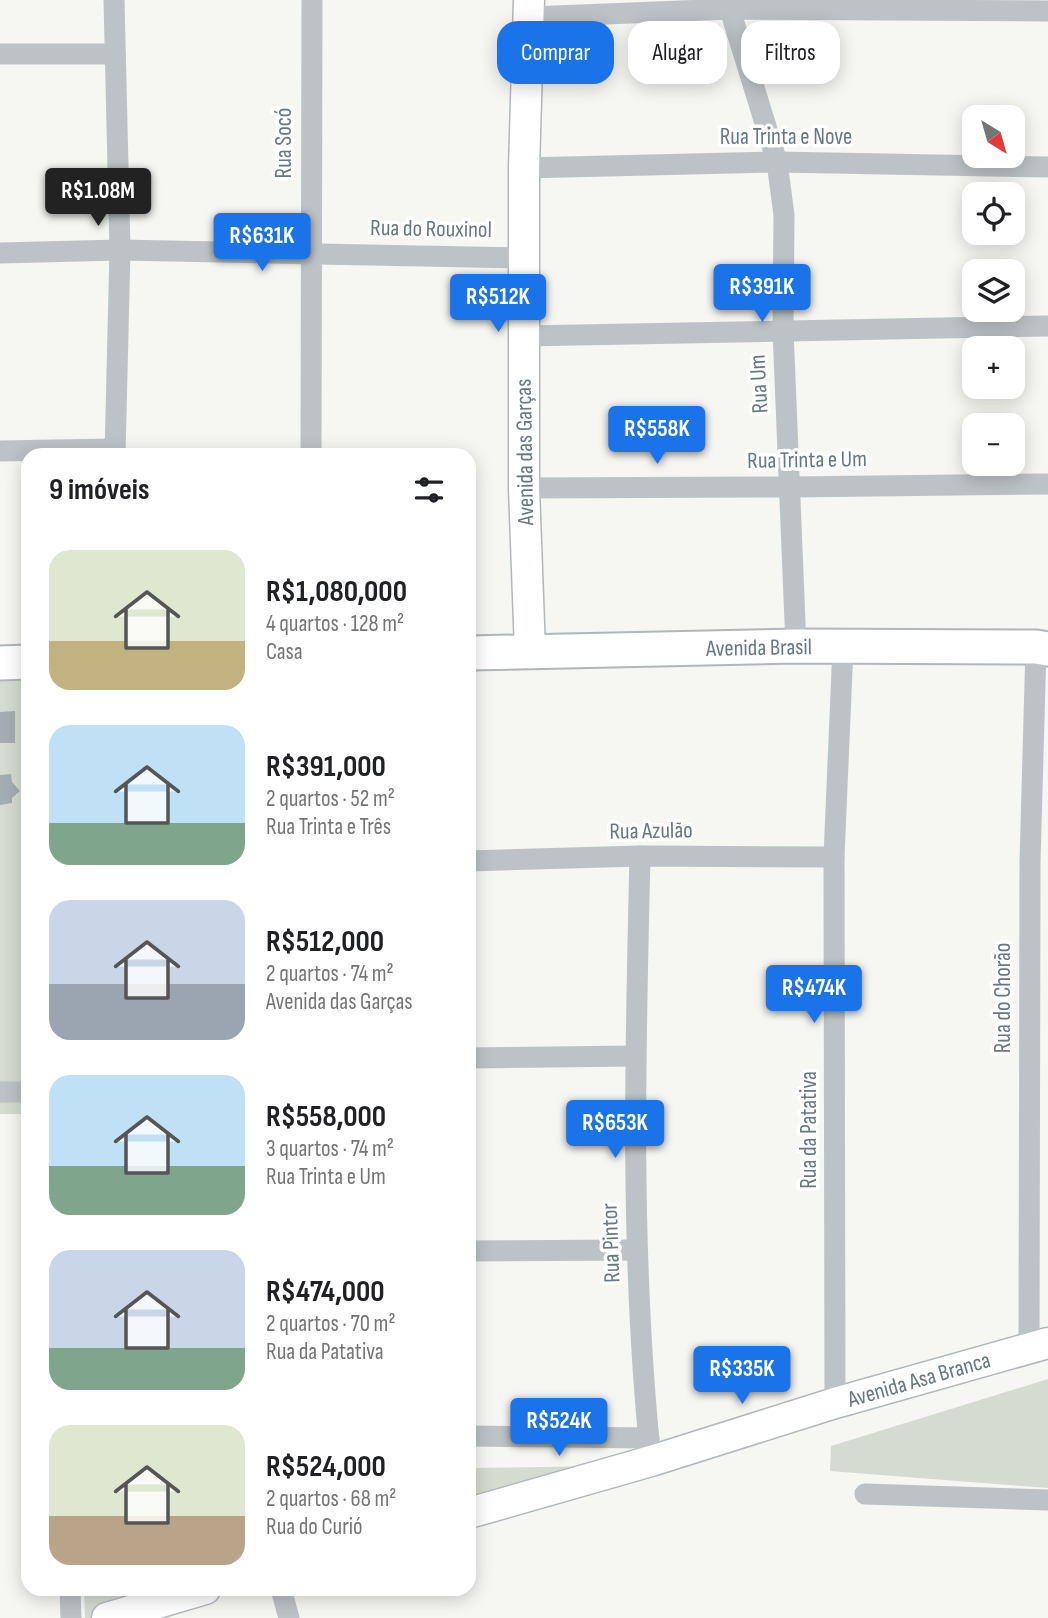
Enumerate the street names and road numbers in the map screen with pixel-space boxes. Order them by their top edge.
street label: Rua Socó [270,108,298,178]
street label: Rua Trinta e Nove [720,123,852,151]
street label: Rua do Rouxinol [370,214,492,244]
street label: Rua Um [743,354,775,414]
street label: Avenida das Garças [510,378,540,527]
street label: Rua Trinta e Um [747,445,867,475]
street label: Avenida Brasil [705,633,812,663]
street label: Rua Azulão [609,816,693,846]
street label: Rua do Chorão [989,943,1017,1053]
street label: Rua da Patativa [795,1071,823,1189]
street label: Rua Pintor [596,1202,626,1283]
street label: Avenida Asa Branca [843,1346,994,1414]

